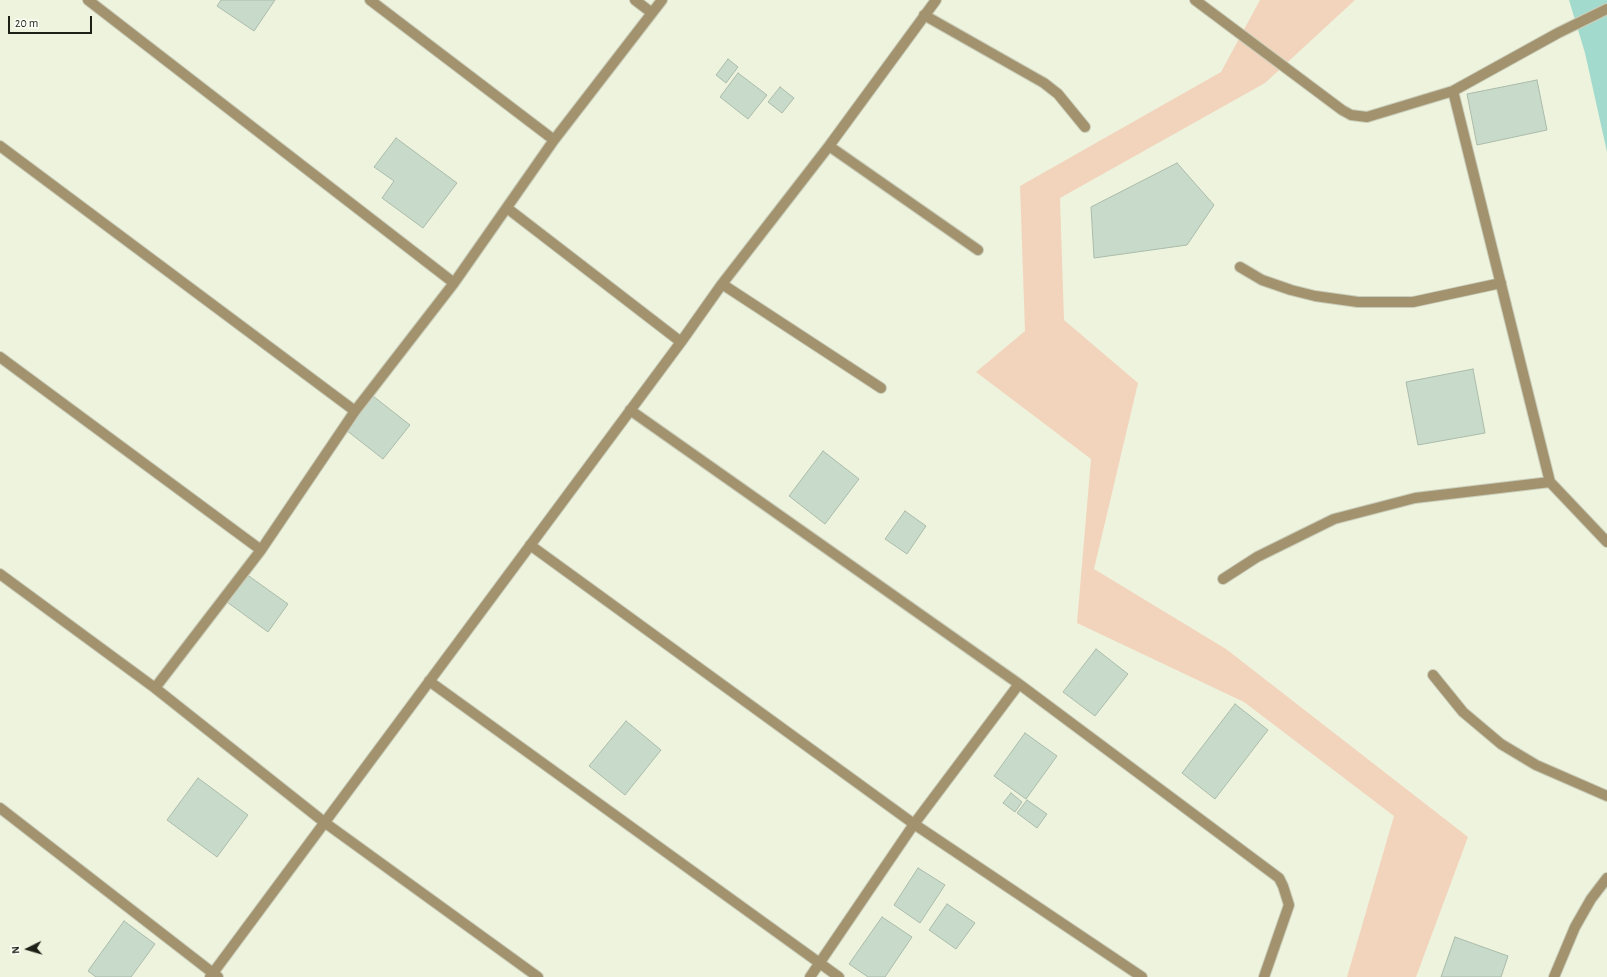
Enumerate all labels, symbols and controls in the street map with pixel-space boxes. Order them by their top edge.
scale bar [10,8,94,34]
text: 20 m [15,17,38,29]
north arrow [8,929,48,969]
text: N [10,946,21,954]

